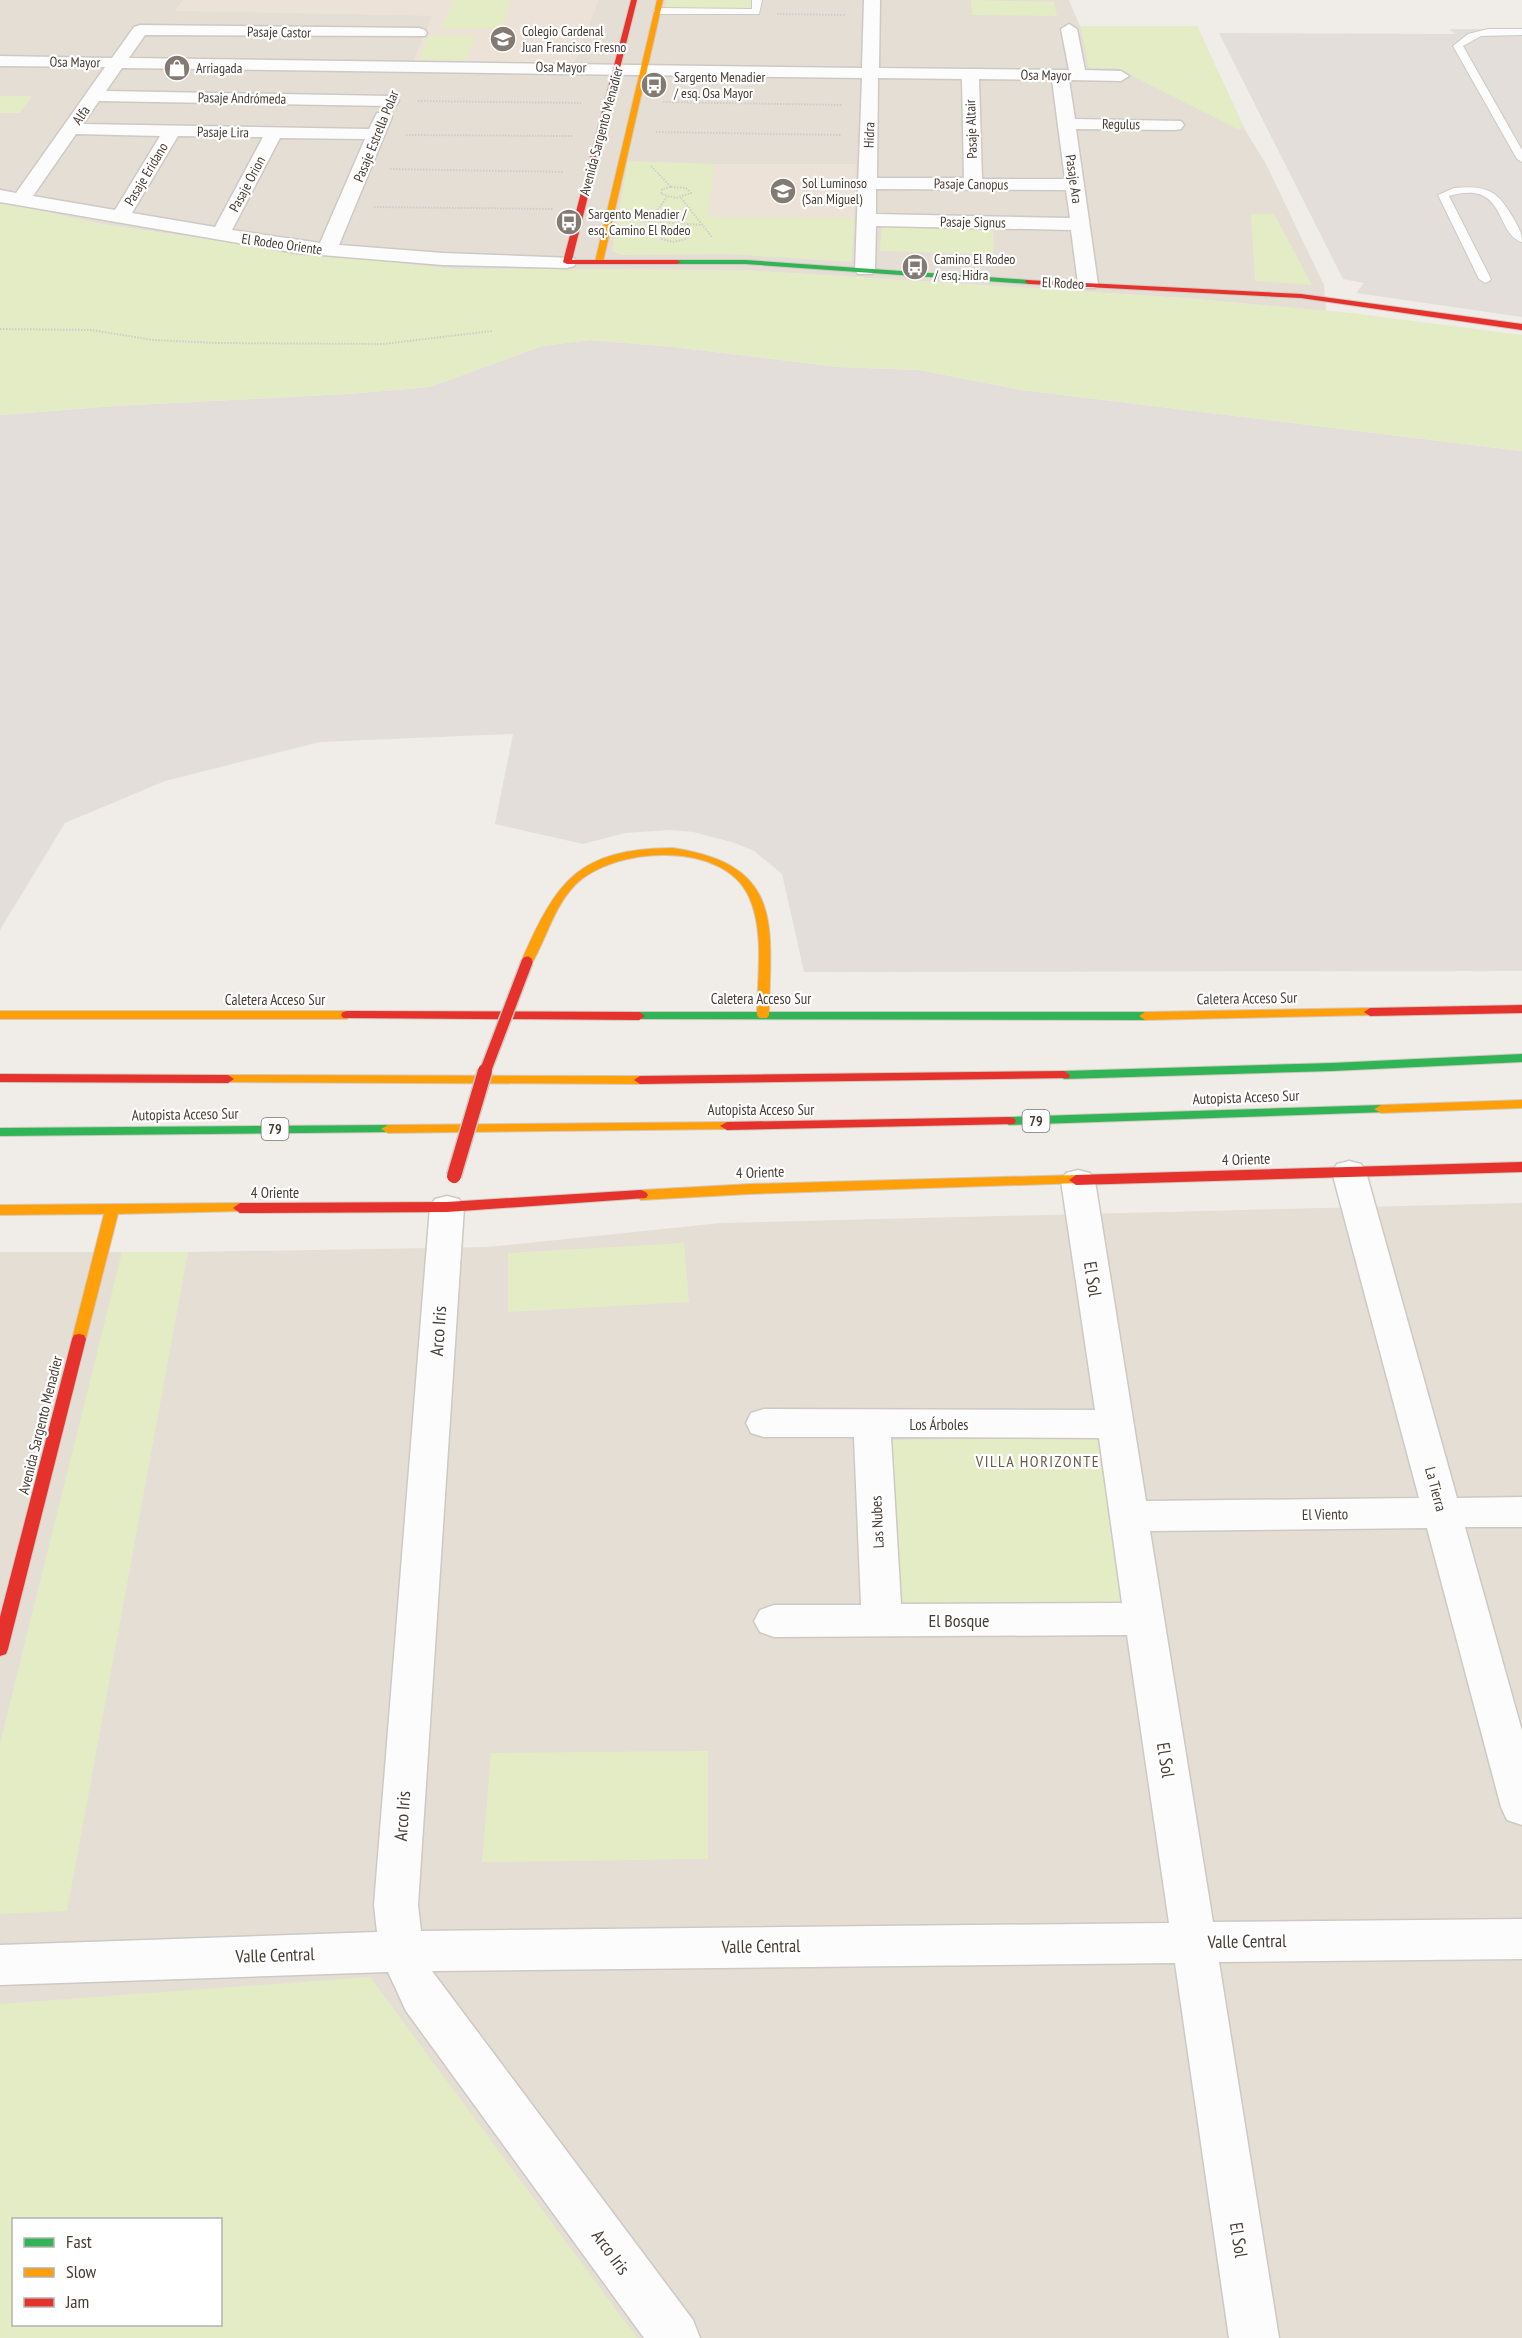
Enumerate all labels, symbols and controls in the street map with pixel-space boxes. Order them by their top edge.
street label: Pasaje Castor [247,22,311,42]
place label: Colegio Cardenal Juan Francisco Fresno [521,22,626,56]
school or university icon: Colegio Cardenal Juan Francisco Fresno [488,24,518,54]
street label: Osa Mayor [50,53,101,71]
shop icon: Arriagada [162,53,192,83]
street label: Osa Mayor [536,58,587,76]
place label: Arriagada [196,59,242,77]
street label: Avenida Sargento Menadier [575,65,627,197]
street label: Osa Mayor [1021,66,1072,84]
place label: Sargento Menadier / esq. Osa Mayor [673,68,765,102]
bus stop icon: Sargento Menadier / esq. Osa Mayor [639,70,669,100]
street label: Pasaje Estrella Polar [349,87,403,185]
street label: Pasaje Andrómeda [198,88,286,108]
street label: Pasaje Altair [961,99,981,159]
street label: Alfa [68,102,94,128]
street label: Regulus [1102,115,1140,133]
street label: Hidra [860,122,878,148]
street label: Pasaje Lira [197,123,249,141]
street label: Pasaje Eridano [120,139,172,209]
street label: Pasaje Orion [225,153,269,215]
street label: Pasaje Ara [1062,153,1086,205]
place label: Sol Luminoso (San Miguel) [802,174,867,208]
street label: Pasaje Canopus [934,174,1009,194]
school or university icon: Sol Luminoso (San Miguel) [768,176,798,206]
place label: Sargento Menadier / esq. Camino El Rodeo [588,205,690,239]
bus stop icon: Sargento Menadier / esq. Camino El Rodeo [554,207,584,237]
street label: Pasaje Signus [940,212,1006,232]
street label: El Rodeo Oriente [241,229,324,259]
place label: Camino El Rodeo / esq. Hidra [933,250,1015,284]
bus stop icon: Camino El Rodeo / esq. Hidra [900,252,930,282]
street label: El Rodeo [1041,273,1085,293]
street label: Caletera Acceso Sur [1197,988,1298,1008]
street label: Caletera Acceso Sur [711,989,812,1008]
street label: Caletera Acceso Sur [225,990,326,1009]
street label: Autopista Acceso Sur [1192,1086,1301,1108]
street label: Autopista Acceso Sur [708,1100,815,1119]
street label: Autopista Acceso Sur [131,1104,240,1124]
road number: 79 [1022,1110,1050,1132]
road number: 79 [262,1118,288,1140]
street label: 4 Oriente [1221,1149,1271,1169]
street label: 4 Oriente [735,1162,785,1182]
street label: 4 Oriente [251,1183,299,1202]
street label: El Sol [1079,1260,1107,1299]
street label: Arco Iris [425,1305,451,1357]
street label: Avenida Sargento Menadier [14,1353,67,1496]
street label: Los Árboles [910,1415,968,1434]
district label: VILLA HORIZONTE [975,1451,1100,1471]
street label: La Tierra [1421,1465,1451,1513]
street label: Las Nubes [866,1495,888,1549]
street label: El Viento [1302,1504,1348,1524]
street label: El Bosque [928,1609,990,1632]
street label: El Sol [1152,1741,1180,1780]
street label: Arco Iris [389,1790,415,1842]
street label: Valle Central [1206,1929,1287,1953]
street label: Valle Central [720,1934,801,1958]
street label: Valle Central [234,1942,316,1968]
legend [12,2218,222,2326]
street label: El Sol [1225,2221,1253,2260]
street label: Arco Iris [587,2225,635,2279]
text: Fast [66,2230,92,2253]
text: Slow [66,2260,97,2283]
text: Jam [65,2290,89,2313]

